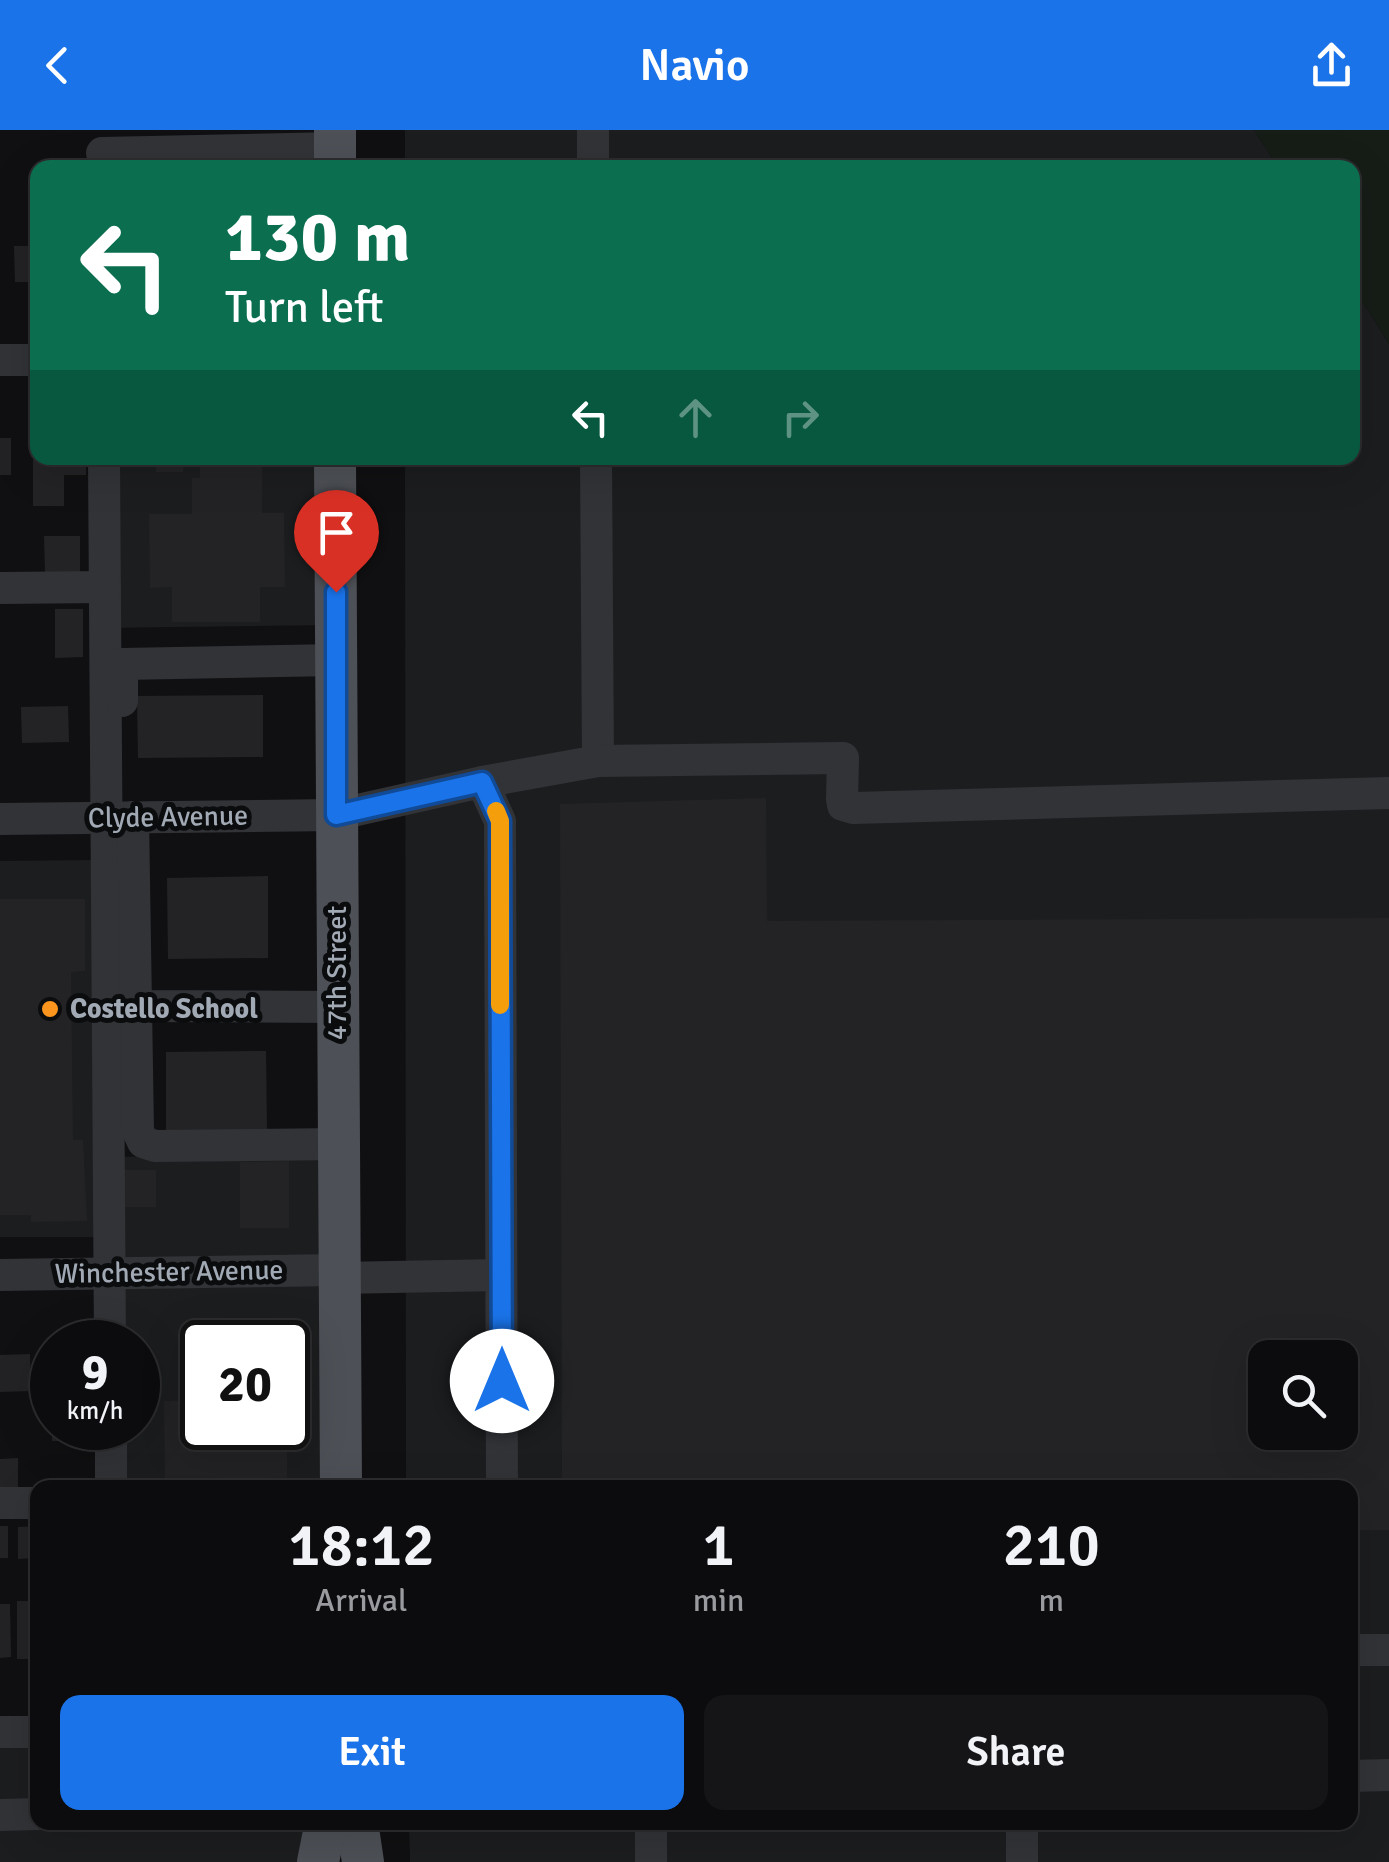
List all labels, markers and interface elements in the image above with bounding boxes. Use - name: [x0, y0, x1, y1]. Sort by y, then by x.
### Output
- icon: back: [30, 38, 85, 93]
- text: Navio: [640, 38, 749, 93]
- icon: share: [1304, 38, 1359, 93]
- text: 130 m: [225, 194, 410, 280]
- icon: left: [60, 200, 190, 330]
- text: Turn left: [225, 280, 384, 335]
- icon: left: [563, 390, 618, 445]
- icon: ahead: [668, 390, 723, 445]
- icon: right: [773, 390, 828, 445]
- pin: [294, 490, 379, 593]
- icon: arrive: [309, 505, 364, 560]
- street label: Clyde Avenue: [88, 799, 248, 835]
- street label: 47th Street: [320, 906, 354, 1040]
- place label: Costello School: [70, 992, 258, 1026]
- marker: Costello School: [39, 998, 61, 1020]
- street label: Winchester Avenue: [54, 1253, 284, 1291]
- speed limit sign: 20: [180, 1320, 310, 1450]
- position arrow: [450, 1329, 554, 1433]
- map controls: [1248, 1340, 1358, 1450]
- button: search: [1248, 1340, 1358, 1450]
- text: 9: [81, 1342, 109, 1404]
- text: km/h: [67, 1395, 123, 1426]
- text: 18:12: [288, 1509, 435, 1583]
- text: 1: [702, 1509, 735, 1583]
- text: 210: [1003, 1509, 1100, 1583]
- text: Arrival: [315, 1581, 408, 1620]
- text: min: [693, 1581, 744, 1620]
- text: m: [1038, 1581, 1064, 1620]
- button: Exit: [60, 1695, 684, 1810]
- button: Share: [704, 1695, 1328, 1810]

